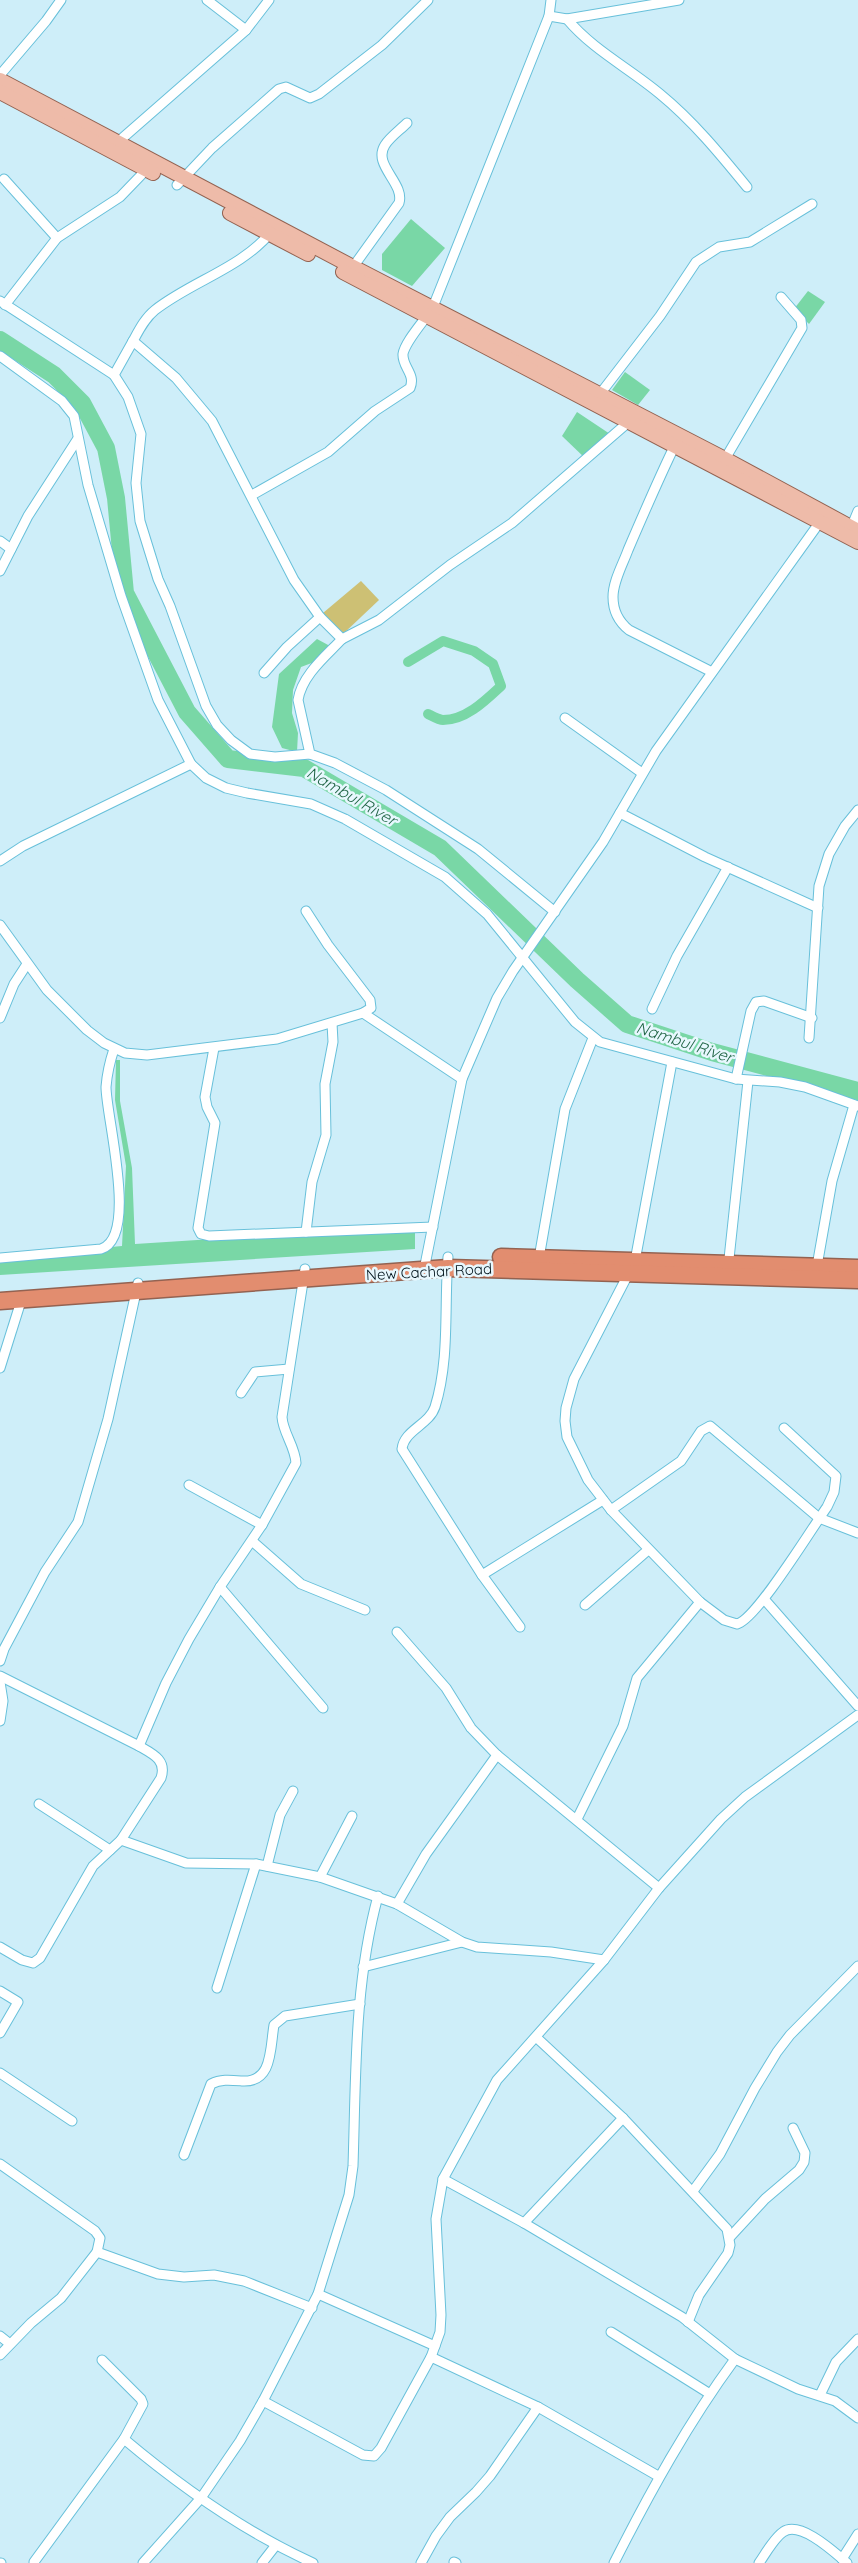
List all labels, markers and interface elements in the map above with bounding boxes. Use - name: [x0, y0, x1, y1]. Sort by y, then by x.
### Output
- water label: Nambul River: [303, 762, 402, 831]
- water label: Nambul River: [634, 1017, 738, 1068]
- street label: New Cachar Road: [366, 1259, 492, 1284]

